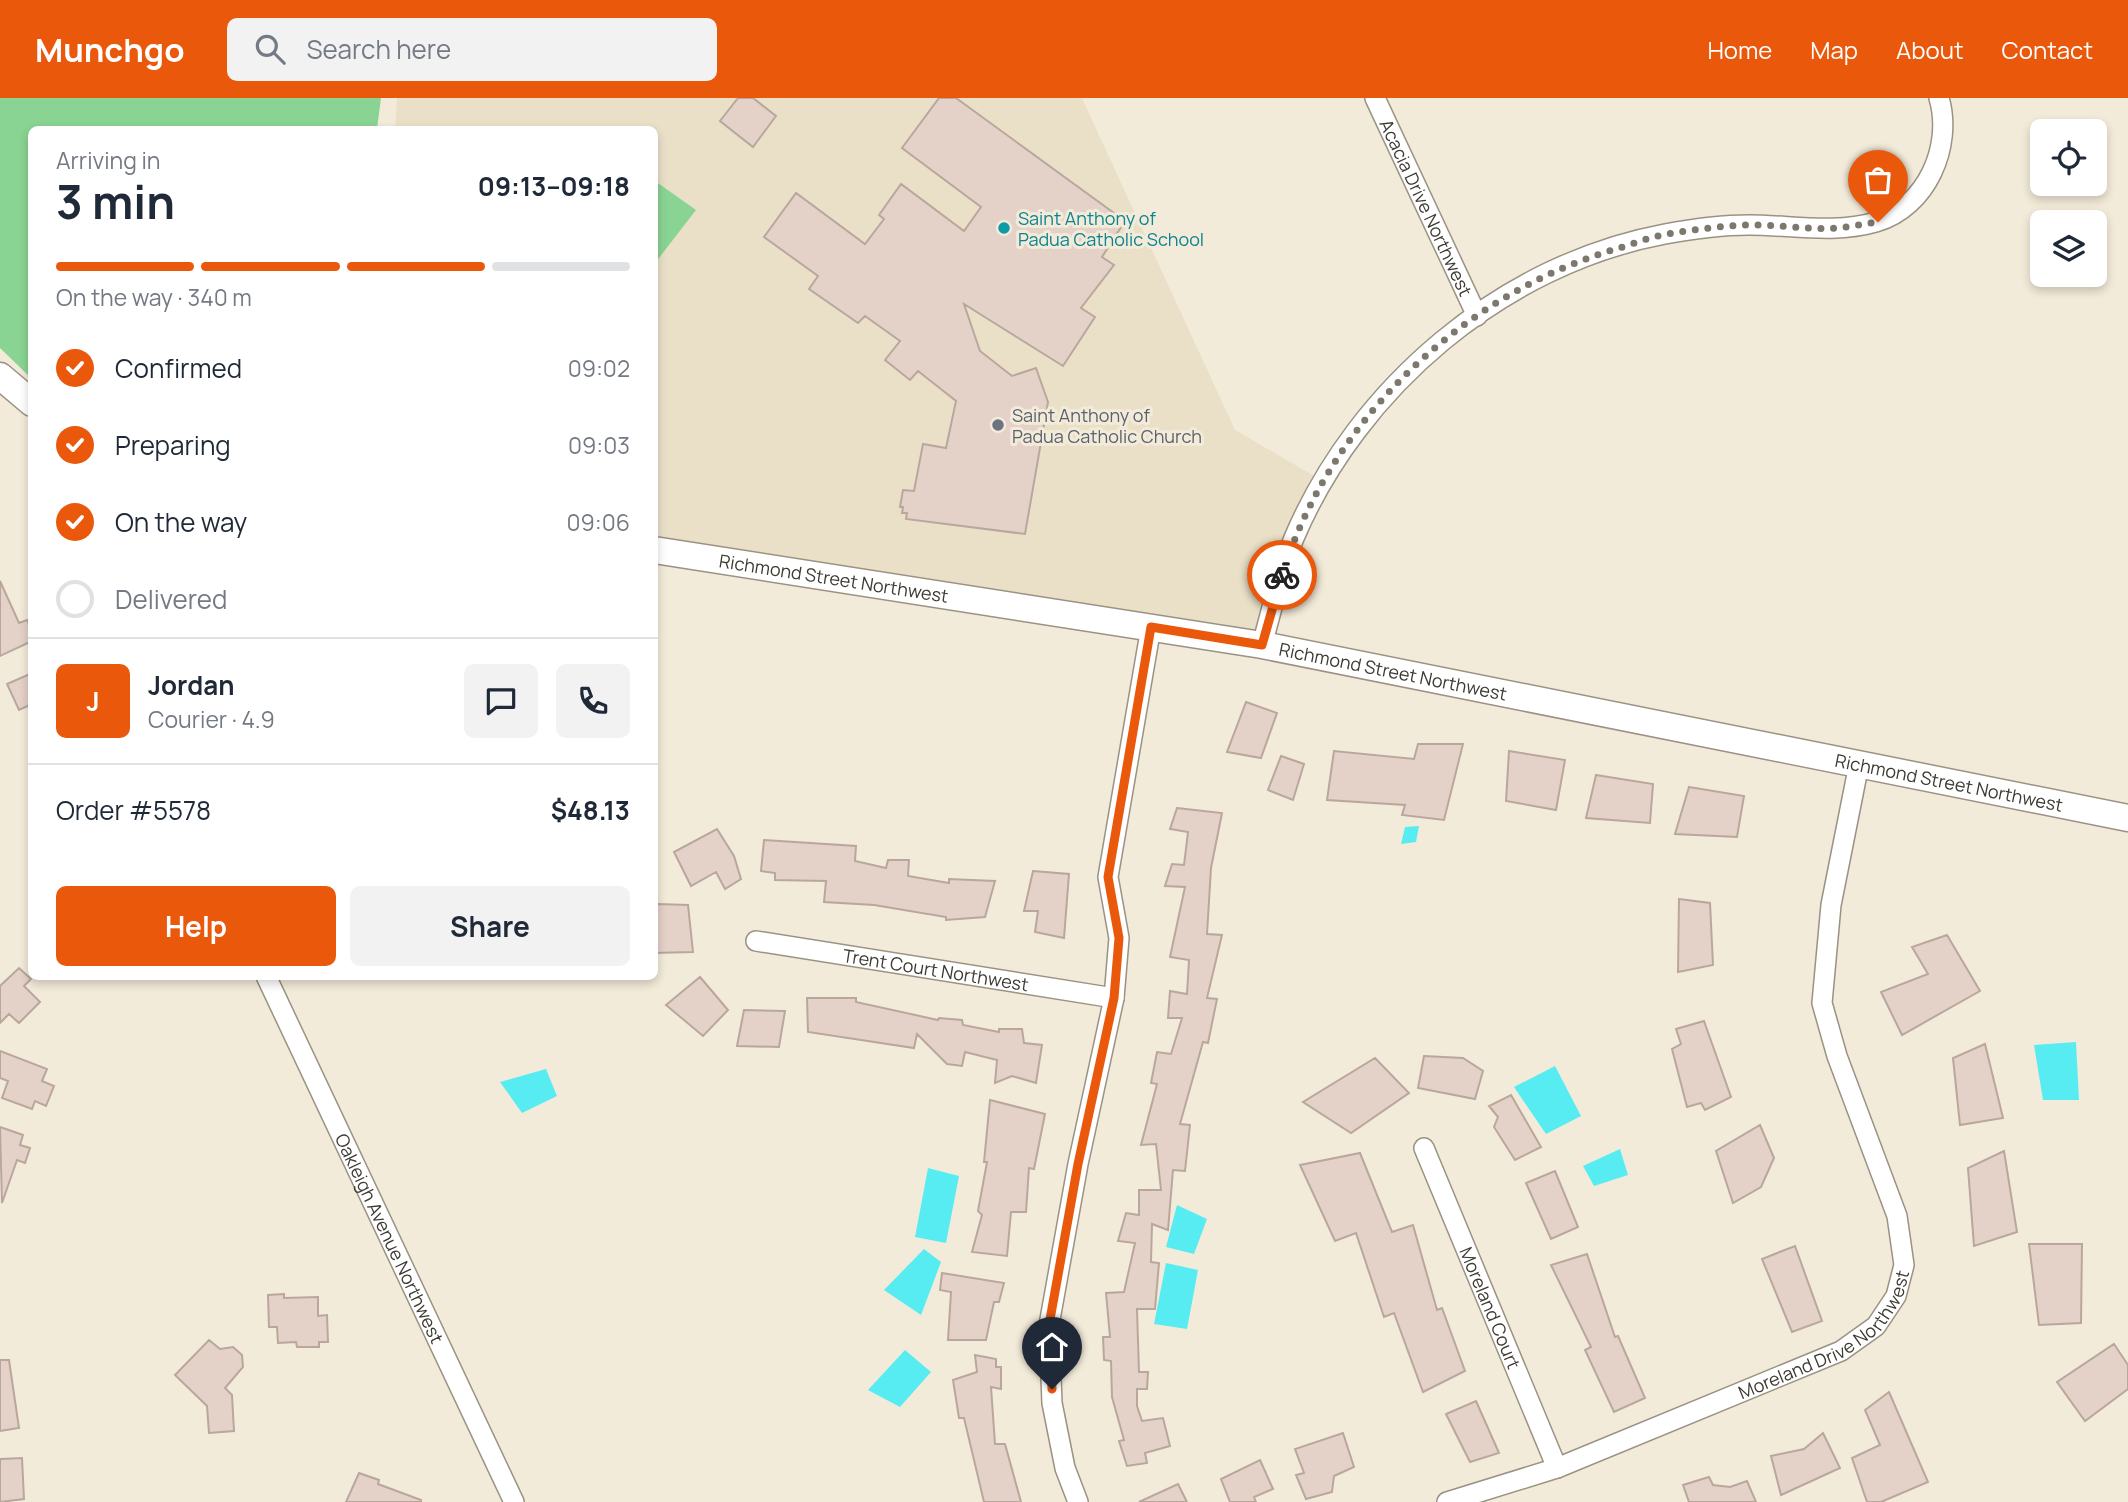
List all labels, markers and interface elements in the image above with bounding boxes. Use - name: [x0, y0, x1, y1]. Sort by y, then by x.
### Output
- search box: [227, 18, 717, 81]
- text: Munchgo: [35, 27, 185, 72]
- icon: search: [251, 30, 289, 68]
- text: Search here: [307, 31, 451, 67]
- text: Home: [1707, 33, 1772, 66]
- text: Map: [1810, 33, 1858, 66]
- text: About: [1896, 33, 1964, 66]
- text: Contact: [2002, 33, 2093, 66]
- street label: Acacia Drive Northwest: [1375, 115, 1478, 300]
- map controls: [2030, 119, 2107, 287]
- button: locate: [2030, 119, 2107, 196]
- text: Arriving in: [56, 144, 161, 176]
- pin: [1848, 150, 1908, 222]
- icon: bag: [1859, 161, 1897, 199]
- text: 09:13–09:18: [478, 168, 630, 204]
- text: 3 min: [56, 170, 175, 233]
- place label: Saint Anthony of Padua Catholic School: [1018, 206, 1204, 251]
- button: layers: [2030, 210, 2107, 287]
- marker: Saint Anthony of Padua Catholic School: [996, 220, 1012, 236]
- text: On the way · 340 m: [56, 281, 252, 313]
- icon: check: [56, 349, 94, 387]
- text: Confirmed: [115, 350, 242, 386]
- text: 09:02: [568, 352, 630, 384]
- place label: Saint Anthony of Padua Catholic Church: [1012, 403, 1202, 448]
- marker: Saint Anthony of Padua Catholic Church: [990, 417, 1006, 433]
- icon: check: [56, 426, 94, 464]
- text: Preparing: [115, 427, 231, 463]
- text: 09:03: [568, 429, 630, 461]
- icon: check: [56, 503, 94, 541]
- text: On the way: [115, 504, 247, 540]
- text: 09:06: [567, 506, 630, 538]
- courier: [1247, 540, 1317, 610]
- street label: Richmond Street Northwest: [718, 548, 950, 608]
- icon: bike: [1263, 556, 1301, 594]
- text: Delivered: [115, 581, 227, 617]
- street label: Richmond Street Northwest: [1277, 637, 1509, 706]
- button: chat: [464, 664, 538, 738]
- button: phone: [556, 664, 630, 738]
- text: Jordan: [148, 667, 234, 703]
- text: J: [86, 683, 100, 719]
- text: Courier · 4.9: [148, 703, 275, 735]
- street label: Richmond Street Northwest: [1833, 748, 2065, 817]
- text: Order #5578: [56, 792, 211, 828]
- text: $48.13: [551, 792, 630, 828]
- button: Help: [56, 886, 336, 966]
- button: Share: [350, 886, 630, 966]
- street label: Trent Court Northwest: [841, 943, 1030, 996]
- street label: Oakleigh Avenue Northwest: [330, 1130, 449, 1347]
- street label: Moreland Court: [1454, 1243, 1526, 1372]
- street label: Moreland Drive Northwest: [1735, 1267, 1914, 1404]
- pin: [1022, 1317, 1082, 1389]
- icon: home: [1033, 1328, 1071, 1366]

